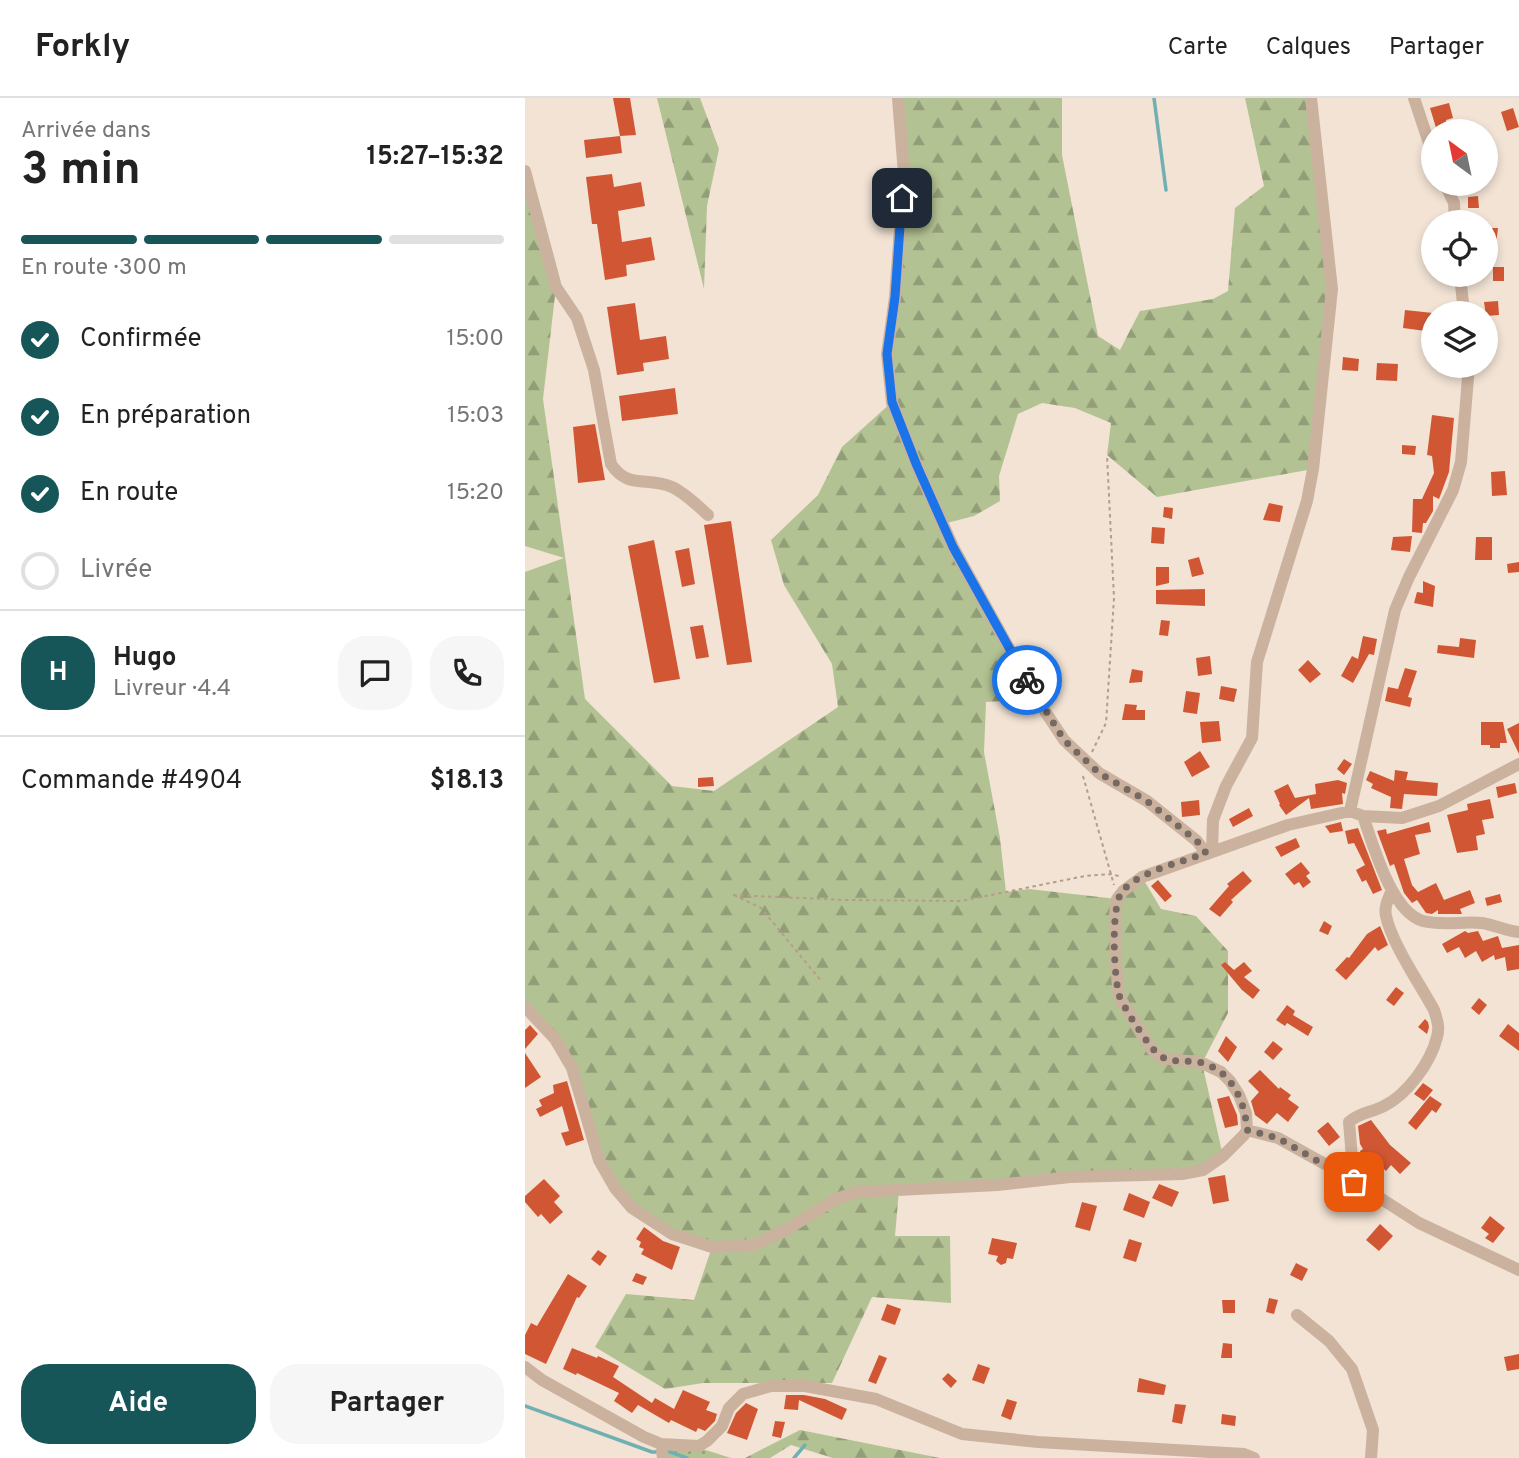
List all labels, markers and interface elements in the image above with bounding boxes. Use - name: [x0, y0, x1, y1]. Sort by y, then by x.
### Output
- text: Forkly: [35, 27, 130, 69]
- text: Carte: [1168, 33, 1228, 63]
- text: Calques: [1266, 33, 1351, 63]
- text: Partager: [1389, 33, 1484, 63]
- text: Arrivée dans: [21, 117, 151, 146]
- north arrow: [1421, 119, 1498, 196]
- map controls: [1421, 119, 1498, 378]
- text: 15:27–15:32: [367, 141, 504, 174]
- text: 3 min: [21, 142, 141, 201]
- pin: [872, 168, 932, 228]
- icon: home: [883, 179, 921, 217]
- button: locate: [1421, 210, 1498, 287]
- text: En route · 300 m: [21, 254, 187, 283]
- button: layers: [1421, 301, 1498, 378]
- icon: check: [21, 321, 59, 359]
- text: Confirmée: [80, 323, 202, 356]
- text: 15:00: [447, 325, 504, 354]
- icon: check: [21, 398, 59, 436]
- text: En préparation: [80, 400, 251, 433]
- text: 15:03: [447, 402, 504, 431]
- icon: check: [21, 475, 59, 513]
- text: En route: [80, 477, 178, 510]
- text: 15:20: [447, 479, 504, 508]
- text: Livrée: [80, 554, 152, 587]
- button: chat: [338, 636, 412, 710]
- button: phone: [430, 636, 504, 710]
- text: Hugo: [113, 642, 176, 675]
- courier: [992, 645, 1062, 715]
- text: H: [49, 657, 67, 690]
- icon: bike: [1008, 661, 1046, 699]
- text: Livreur · 4.4: [113, 675, 231, 704]
- text: Commande #4904: [21, 765, 242, 798]
- text: $18.13: [430, 765, 504, 798]
- pin: [1324, 1152, 1384, 1212]
- icon: bag: [1335, 1163, 1373, 1201]
- button: Aide: [21, 1364, 256, 1444]
- button: Partager: [270, 1364, 504, 1444]

